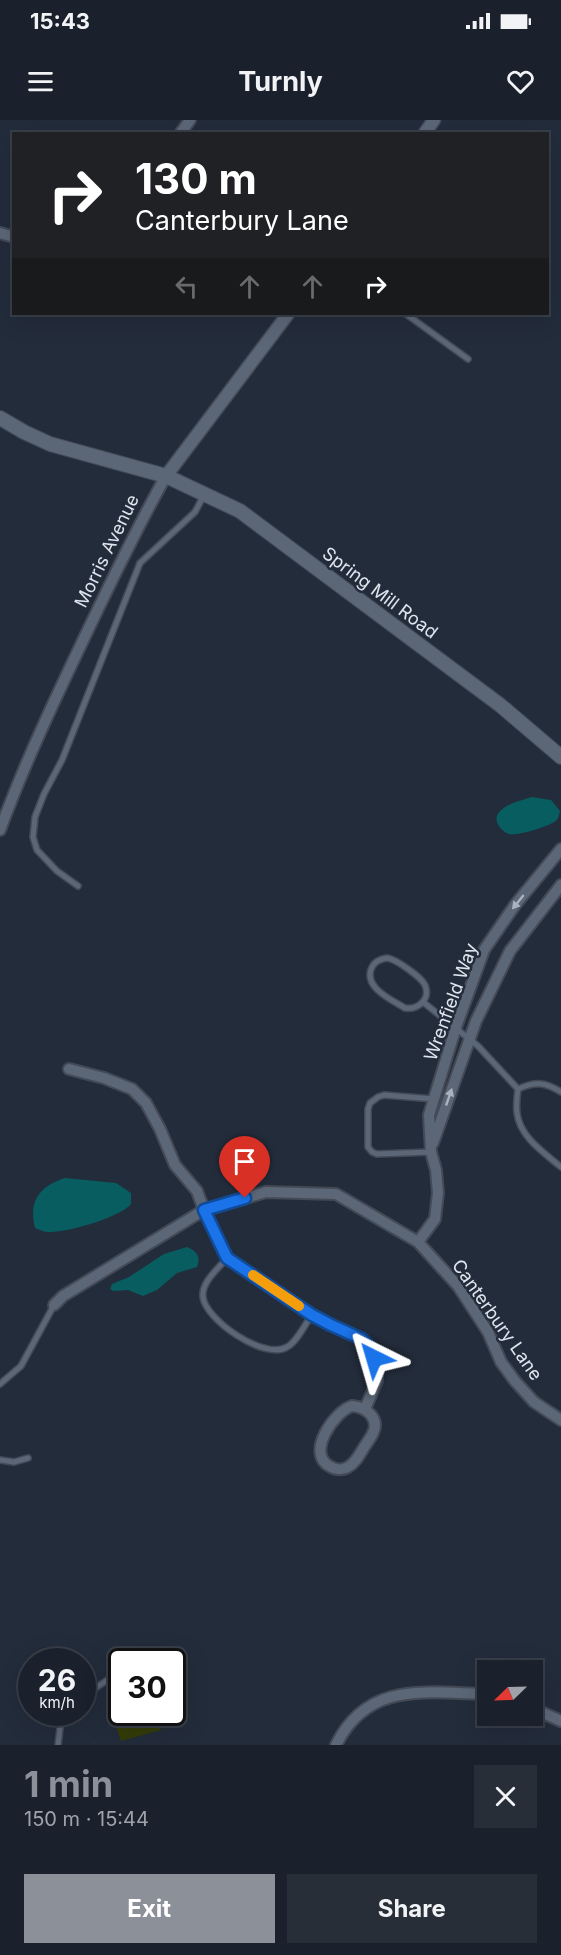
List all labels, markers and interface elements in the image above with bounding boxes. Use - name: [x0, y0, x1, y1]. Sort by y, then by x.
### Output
- text: 15:43: [30, 8, 90, 34]
- icon: menu: [24, 65, 57, 98]
- text: Turnly: [238, 65, 323, 98]
- icon: heart: [504, 65, 537, 98]
- text: 130 m: [135, 153, 257, 204]
- icon: right: [36, 156, 114, 234]
- text: Canterbury Lane: [135, 204, 349, 237]
- icon: left: [170, 270, 203, 303]
- icon: ahead: [233, 270, 266, 303]
- icon: ahead: [296, 270, 329, 303]
- icon: right: [359, 270, 392, 303]
- street label: Morris Avenue: [70, 491, 143, 611]
- street label: Spring Mill Road: [319, 543, 442, 643]
- one-way arrow: [512, 894, 525, 910]
- street label: Wrenfield Way: [420, 940, 482, 1063]
- one-way arrow: [445, 1088, 455, 1106]
- pin: [219, 1136, 270, 1198]
- icon: arrive: [228, 1145, 261, 1178]
- street label: Canterbury Lane: [448, 1255, 547, 1384]
- position arrow: [342, 1326, 406, 1390]
- speed limit sign: 30: [108, 1648, 186, 1726]
- north arrow: [477, 1660, 543, 1726]
- map controls: [477, 1660, 543, 1726]
- text: 26: [38, 1662, 76, 1698]
- text: km/h: [39, 1693, 75, 1712]
- text: 1 min: [24, 1762, 113, 1806]
- button: close: [474, 1765, 537, 1828]
- text: 150 m · 15:44: [24, 1807, 149, 1831]
- button: Exit: [24, 1874, 275, 1943]
- button: Share: [287, 1874, 537, 1943]

